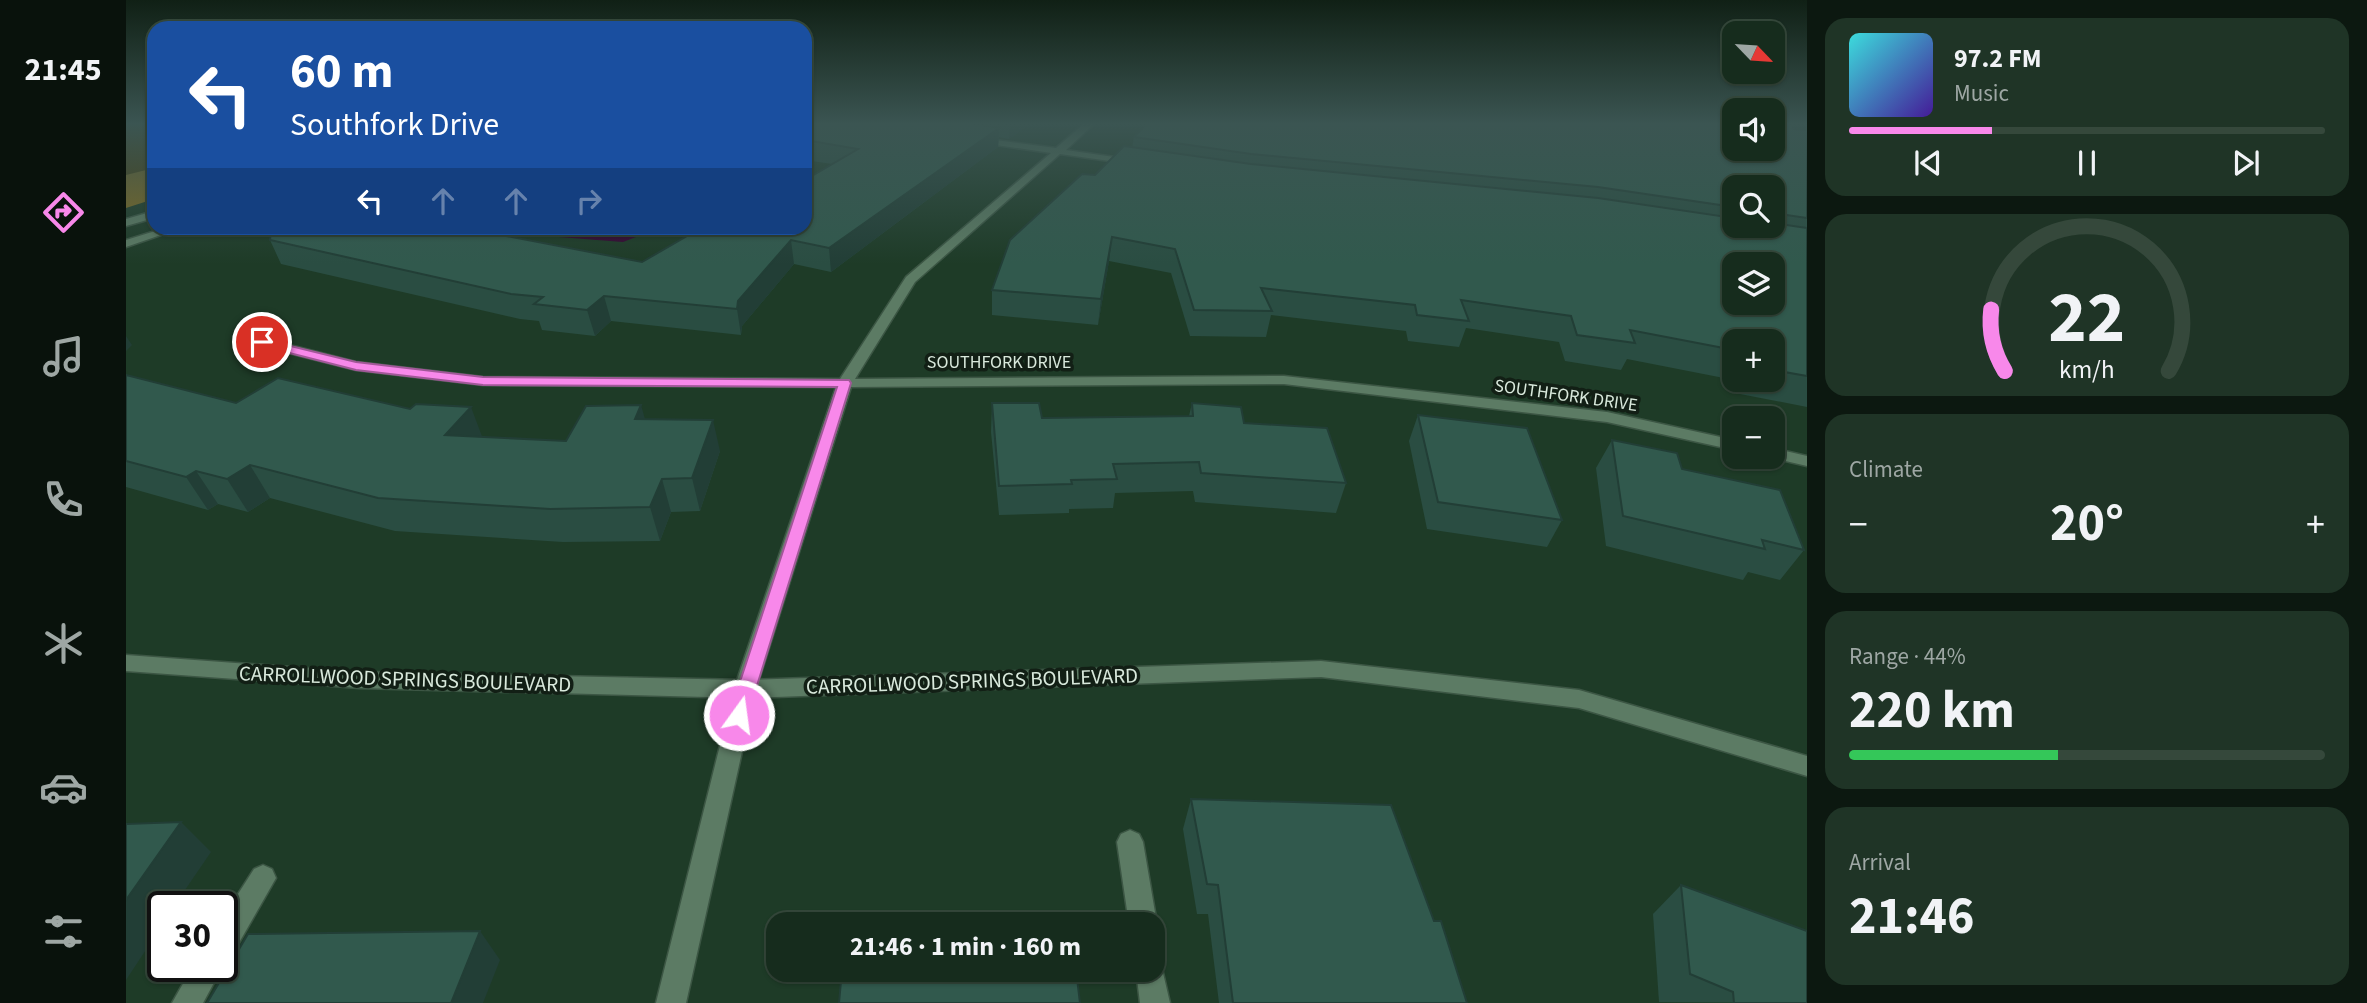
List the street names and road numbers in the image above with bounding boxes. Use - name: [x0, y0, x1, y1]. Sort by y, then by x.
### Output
- street label: SOUTHFORK DRIVE: [927, 350, 1071, 375]
- street label: SOUTHFORK DRIVE: [1493, 373, 1639, 418]
- street label: CARROLLWOOD SPRINGS BOULEVARD: [238, 658, 572, 700]
- street label: CARROLLWOOD SPRINGS BOULEVARD: [805, 660, 1139, 702]

